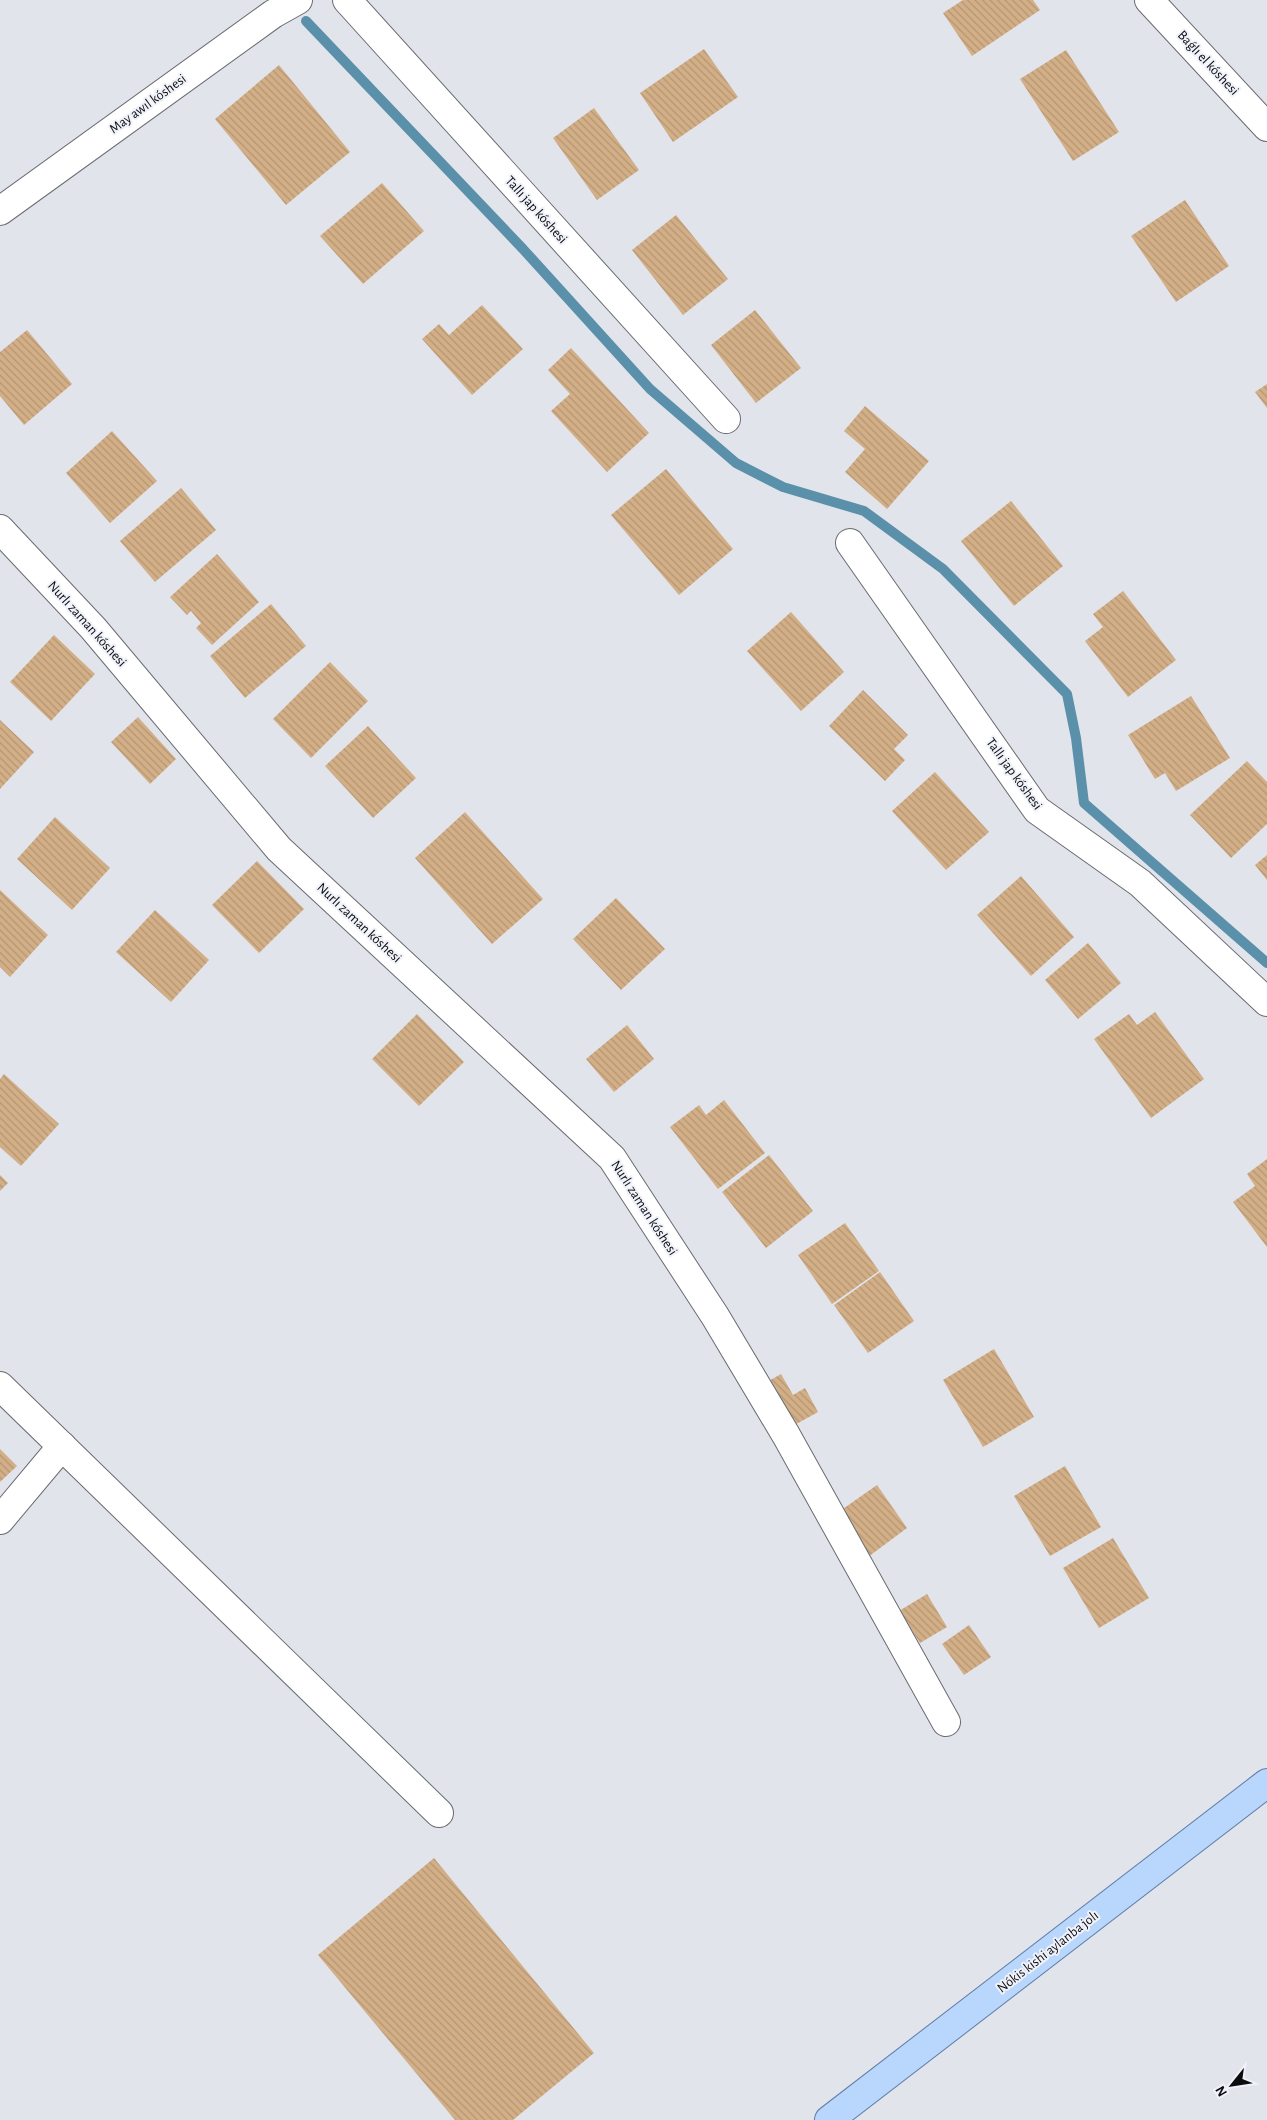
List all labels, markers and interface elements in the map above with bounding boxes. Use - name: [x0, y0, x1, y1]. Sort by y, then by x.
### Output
- street label: Baǵlı el kóshesi: [1175, 28, 1241, 98]
- street label: May awıl kóshesi: [107, 72, 189, 136]
- street label: Tallı jap kóshesi: [502, 174, 570, 246]
- street label: Nurlı zaman kóshesi: [45, 579, 129, 669]
- street label: Tallı jap kóshesi: [983, 735, 1045, 813]
- street label: Nurlı zaman kóshesi: [314, 880, 404, 966]
- street label: Nurlı zaman kóshesi: [608, 1158, 680, 1258]
- street label: Nókis kishi aylanba jolı: [995, 1908, 1101, 1996]
- north arrow: [1207, 2060, 1257, 2110]
- text: N: [1213, 2083, 1230, 2099]

